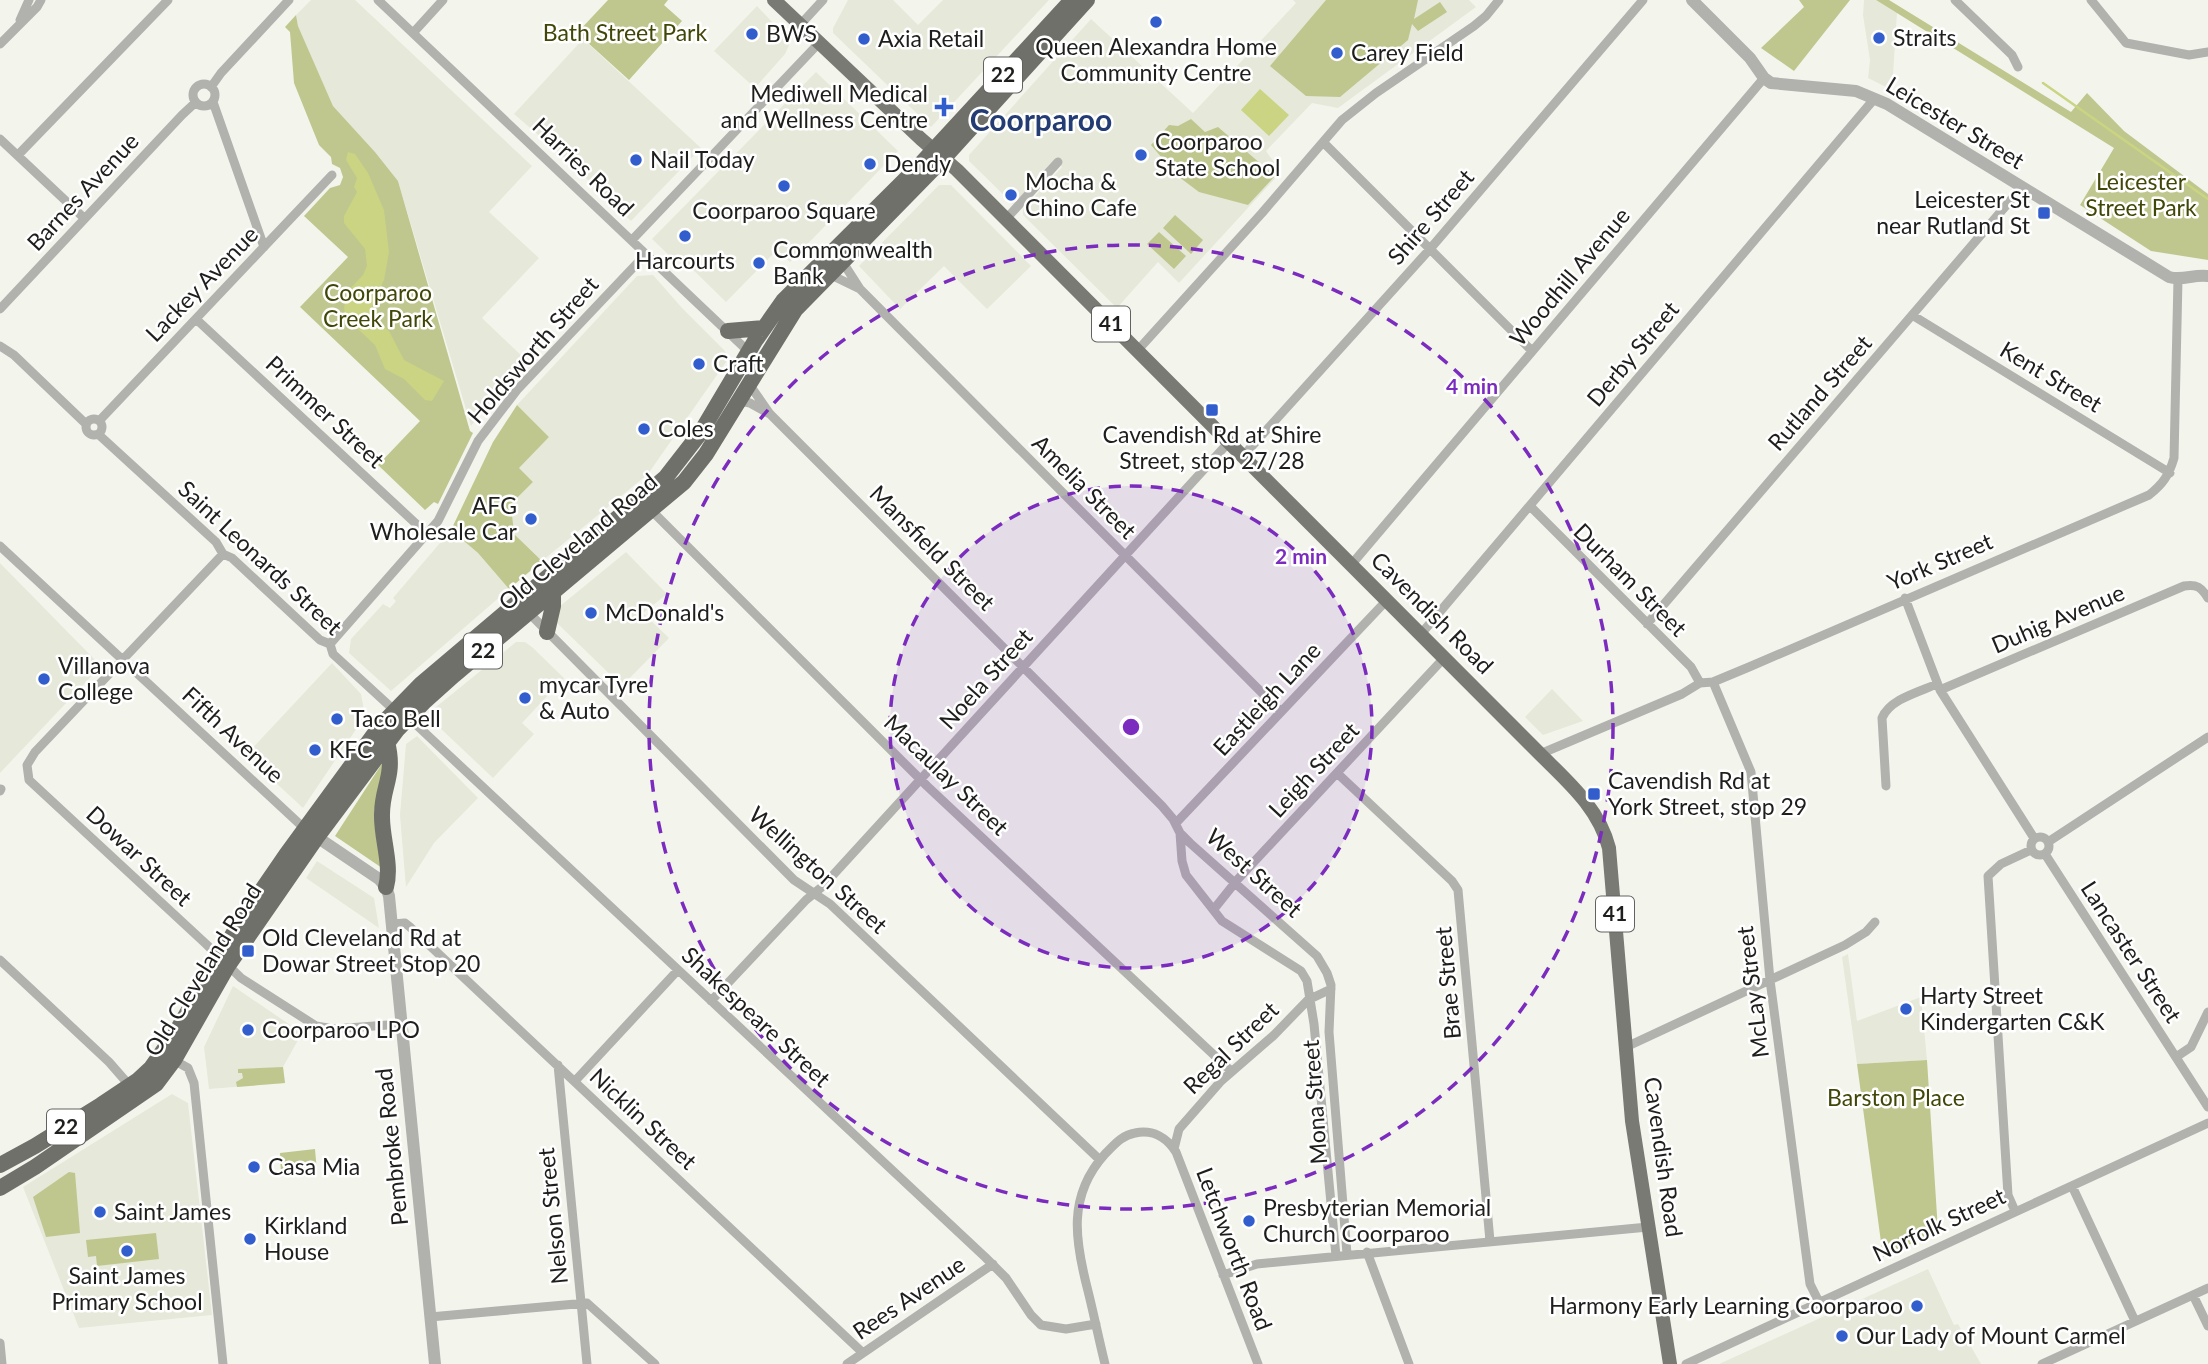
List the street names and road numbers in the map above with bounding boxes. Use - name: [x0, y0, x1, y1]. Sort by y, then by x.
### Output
- road number: 22: [984, 57, 1022, 92]
- street label: Leicester Street: [1881, 70, 2030, 175]
- street label: Harries Road: [527, 111, 640, 221]
- street label: Barnes Avenue: [21, 127, 144, 256]
- street label: Shire Street: [1381, 162, 1480, 270]
- street label: Woodhill Avenue: [1503, 201, 1635, 351]
- street label: Lackey Avenue: [139, 220, 263, 347]
- street label: Holdsworth Street: [461, 270, 604, 428]
- street label: Derby Street: [1580, 295, 1685, 411]
- road number: 41: [1092, 306, 1130, 342]
- street label: Rutland Street: [1761, 328, 1878, 456]
- street label: Kent Street: [1995, 335, 2108, 418]
- street label: Primmer Street: [261, 349, 391, 474]
- street label: Amelia Street: [1027, 429, 1143, 545]
- street label: Old Cleveland Road: [492, 467, 662, 616]
- street label: Saint Leonards Street: [173, 474, 349, 641]
- street label: Mansfield Street: [864, 479, 1002, 616]
- street label: Durham Street: [1568, 517, 1694, 642]
- street label: York Street: [1883, 526, 1997, 596]
- street label: Cavendish Road: [1366, 545, 1500, 679]
- street label: Duhig Avenue: [1987, 578, 2128, 659]
- street label: Noela Street: [933, 622, 1038, 734]
- road number: 22: [464, 634, 502, 668]
- street label: Eastleigh Lane: [1207, 636, 1326, 761]
- street label: Fifth Avenue: [177, 680, 290, 788]
- street label: Macaulay Street: [879, 708, 1015, 841]
- street label: Leigh Street: [1262, 715, 1365, 823]
- street label: Dowar Street: [81, 799, 199, 912]
- street label: Wellington Street: [744, 800, 894, 939]
- street label: West Street: [1201, 822, 1309, 923]
- street label: Lancaster Street: [2076, 875, 2188, 1028]
- street label: Old Cleveland Road: [138, 878, 267, 1061]
- road number: 41: [1596, 897, 1634, 932]
- street label: McLay Street: [1730, 924, 1774, 1060]
- street label: Brae Street: [1428, 925, 1466, 1041]
- street label: Shakespeare Street: [677, 940, 837, 1093]
- street label: Regal Street: [1177, 995, 1284, 1099]
- street label: Mona Street: [1296, 1038, 1332, 1165]
- street label: Nicklin Street: [584, 1062, 703, 1175]
- street label: Pembroke Road: [369, 1067, 413, 1227]
- street label: Cavendish Road: [1639, 1075, 1689, 1239]
- road number: 22: [47, 1110, 85, 1144]
- street label: Nelson Street: [531, 1146, 573, 1286]
- street label: Letchworth Road: [1191, 1163, 1279, 1334]
- street label: Norfolk Street: [1868, 1181, 2010, 1267]
- street label: Rees Avenue: [847, 1249, 970, 1345]

